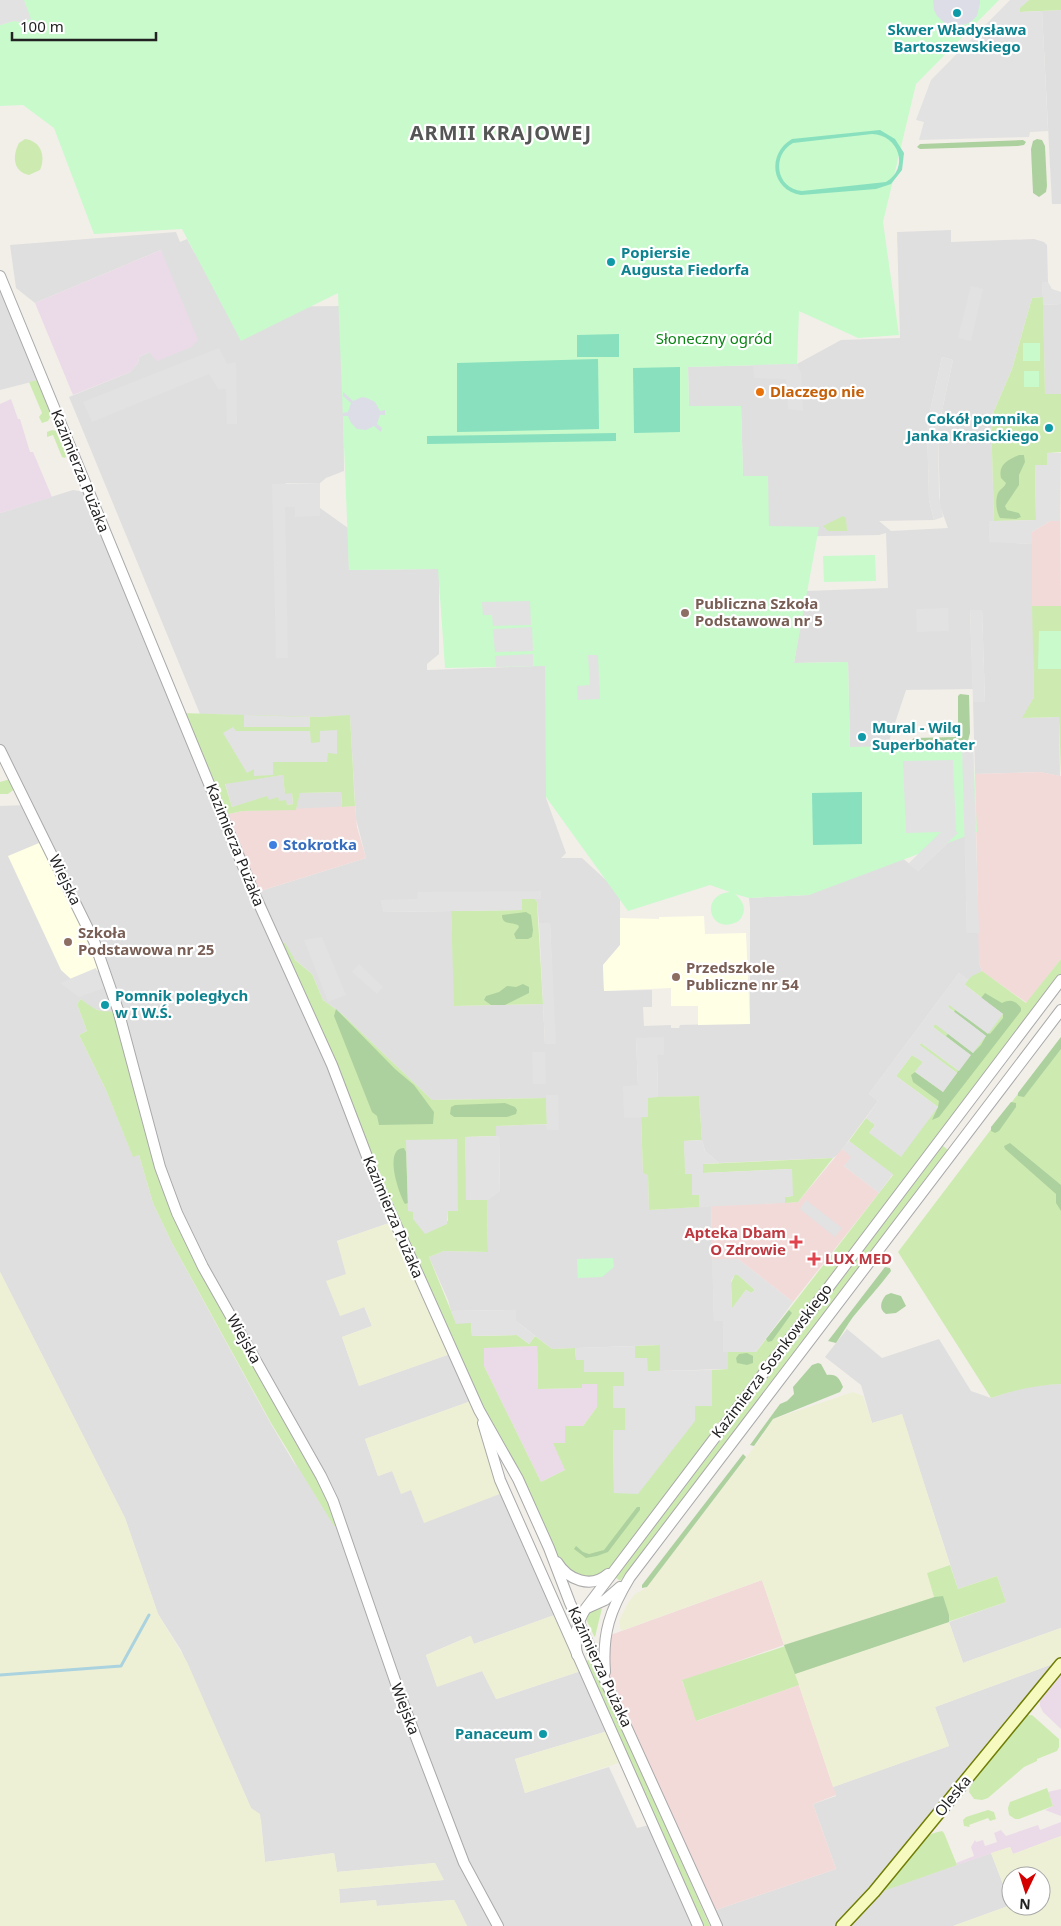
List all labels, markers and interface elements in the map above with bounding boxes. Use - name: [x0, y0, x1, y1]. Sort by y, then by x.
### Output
- marker: Skwer Władysława Bartoszewskiego: [951, 7, 963, 19]
- scale bar: [12, 10, 156, 42]
- text: 100 m: [20, 16, 64, 36]
- place label: Skwer Władysława Bartoszewskiego: [888, 19, 1027, 56]
- district label: ARMII KRAJOWEJ: [410, 119, 592, 146]
- place label: Popiersie Augusta Fiedorfa: [621, 242, 749, 279]
- marker: Popiersie Augusta Fiedorfa: [605, 256, 617, 268]
- park label: Słoneczny ogród: [656, 328, 772, 348]
- place label: Dlaczego nie: [770, 381, 865, 401]
- marker: Dlaczego nie: [754, 386, 766, 398]
- street label: Kazimierza Pużaka: [47, 406, 115, 535]
- place label: Cokół pomnika Janka Krasickiego: [904, 408, 1039, 445]
- marker: Cokół pomnika Janka Krasickiego: [1043, 422, 1055, 434]
- place label: Publiczna Szkoła Podstawowa nr 5: [695, 593, 823, 630]
- marker: Publiczna Szkoła Podstawowa nr 5: [679, 607, 691, 619]
- place label: Mural - Wilq Superbohater: [872, 717, 975, 754]
- marker: Mural - Wilq Superbohater: [856, 731, 868, 743]
- street label: Kazimierza Pużaka: [202, 780, 270, 909]
- place label: Stokrotka: [283, 834, 357, 854]
- marker: Stokrotka: [267, 839, 279, 851]
- street label: Wiejska: [45, 851, 87, 908]
- place label: Szkoła Podstawowa nr 25: [78, 922, 214, 959]
- marker: Szkoła Podstawowa nr 25: [62, 936, 74, 948]
- place label: Przedszkole Publiczne nr 54: [686, 957, 799, 994]
- marker: Przedszkole Publiczne nr 54: [670, 971, 682, 983]
- place label: Pomnik poległych w I W.Ś.: [115, 985, 248, 1022]
- marker: Pomnik poległych w I W.Ś.: [99, 999, 111, 1011]
- street label: Kazimierza Pużaka: [359, 1153, 429, 1281]
- place label: Apteka Dbam O Zdrowie: [684, 1222, 786, 1259]
- marker: Apteka Dbam O Zdrowie: [790, 1236, 802, 1248]
- place label: LUX MED: [825, 1248, 892, 1268]
- marker: LUX MED: [807, 1252, 821, 1266]
- street label: Kazimierza Sosnkowskiego: [706, 1279, 836, 1442]
- street label: Wiejska: [223, 1310, 267, 1367]
- street label: Kazimierza Pużaka: [564, 1603, 638, 1730]
- street label: Wiejska: [387, 1680, 425, 1737]
- place label: Panaceum: [455, 1723, 533, 1743]
- marker: Panaceum: [537, 1728, 549, 1740]
- street label: Oleska: [929, 1771, 975, 1820]
- north arrow: [1001, 1866, 1051, 1916]
- text: N: [1019, 1895, 1031, 1914]

